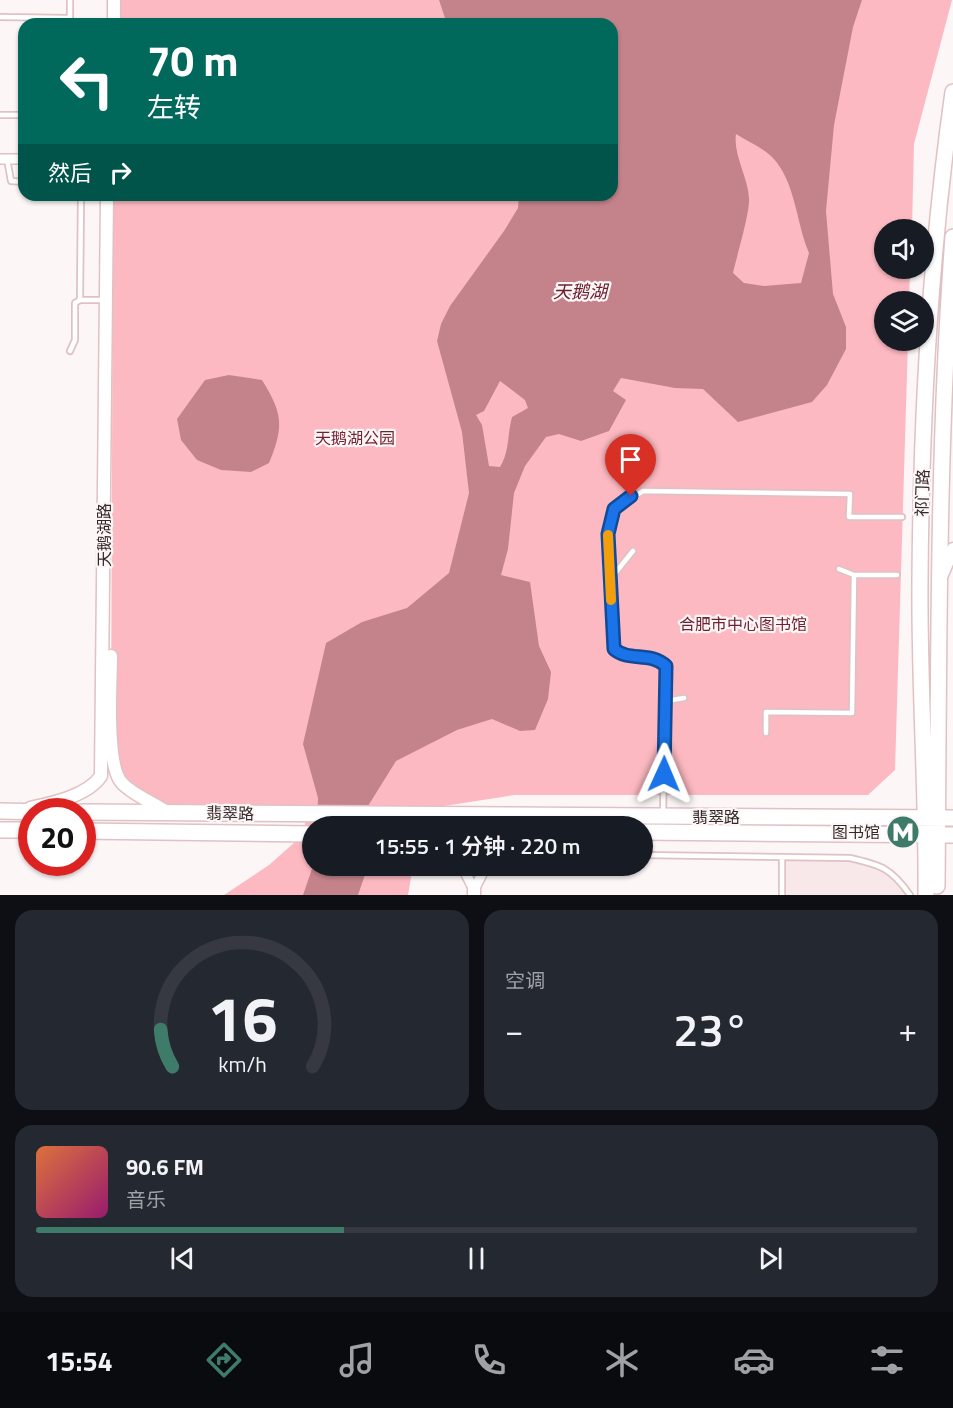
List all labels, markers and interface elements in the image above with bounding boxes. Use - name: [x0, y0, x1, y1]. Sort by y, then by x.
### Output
- text: 70 m: [147, 28, 239, 92]
- icon: left: [48, 42, 126, 120]
- text: 左转: [147, 86, 201, 127]
- text: 然后: [48, 156, 92, 190]
- icon: right: [104, 156, 137, 189]
- map controls: [874, 219, 934, 351]
- button: sound: [874, 219, 934, 279]
- water label: 天鹅湖: [553, 278, 610, 305]
- button: layers: [874, 291, 934, 351]
- park label: 天鹅湖公园: [315, 426, 395, 450]
- pin: [605, 434, 656, 496]
- icon: arrive: [614, 443, 647, 476]
- street label: 祁门路: [909, 469, 935, 517]
- street label: 天鹅湖路: [92, 503, 116, 567]
- park label: 合肥市中心图书馆: [679, 612, 807, 636]
- position arrow: [632, 742, 696, 806]
- speed limit sign: 20: [18, 798, 96, 876]
- street label: 翡翠路: [206, 801, 254, 825]
- street label: 翡翠路: [692, 805, 740, 829]
- metro station icon: 图书馆: [885, 814, 921, 850]
- place label: 图书馆: [832, 820, 880, 844]
- text: 15:55 · 1 分钟 · 220 m: [375, 829, 580, 863]
- text: 空调: [505, 965, 545, 996]
- text: 16: [207, 970, 277, 1065]
- text: 23°: [673, 995, 749, 1063]
- text: −: [505, 1005, 523, 1055]
- text: +: [899, 1005, 917, 1055]
- text: km/h: [218, 1048, 266, 1080]
- text: 90.6 FM: [126, 1150, 204, 1184]
- text: 音乐: [126, 1184, 166, 1215]
- icon: previous: [166, 1242, 199, 1275]
- icon: pause: [460, 1242, 493, 1275]
- icon: next: [754, 1242, 787, 1275]
- icon: directions: [203, 1339, 245, 1381]
- icon: music: [336, 1339, 378, 1381]
- icon: phone: [468, 1339, 510, 1381]
- icon: climate: [601, 1339, 643, 1381]
- icon: car: [733, 1339, 775, 1381]
- icon: filters: [866, 1339, 908, 1381]
- text: 15:54: [45, 1340, 113, 1381]

